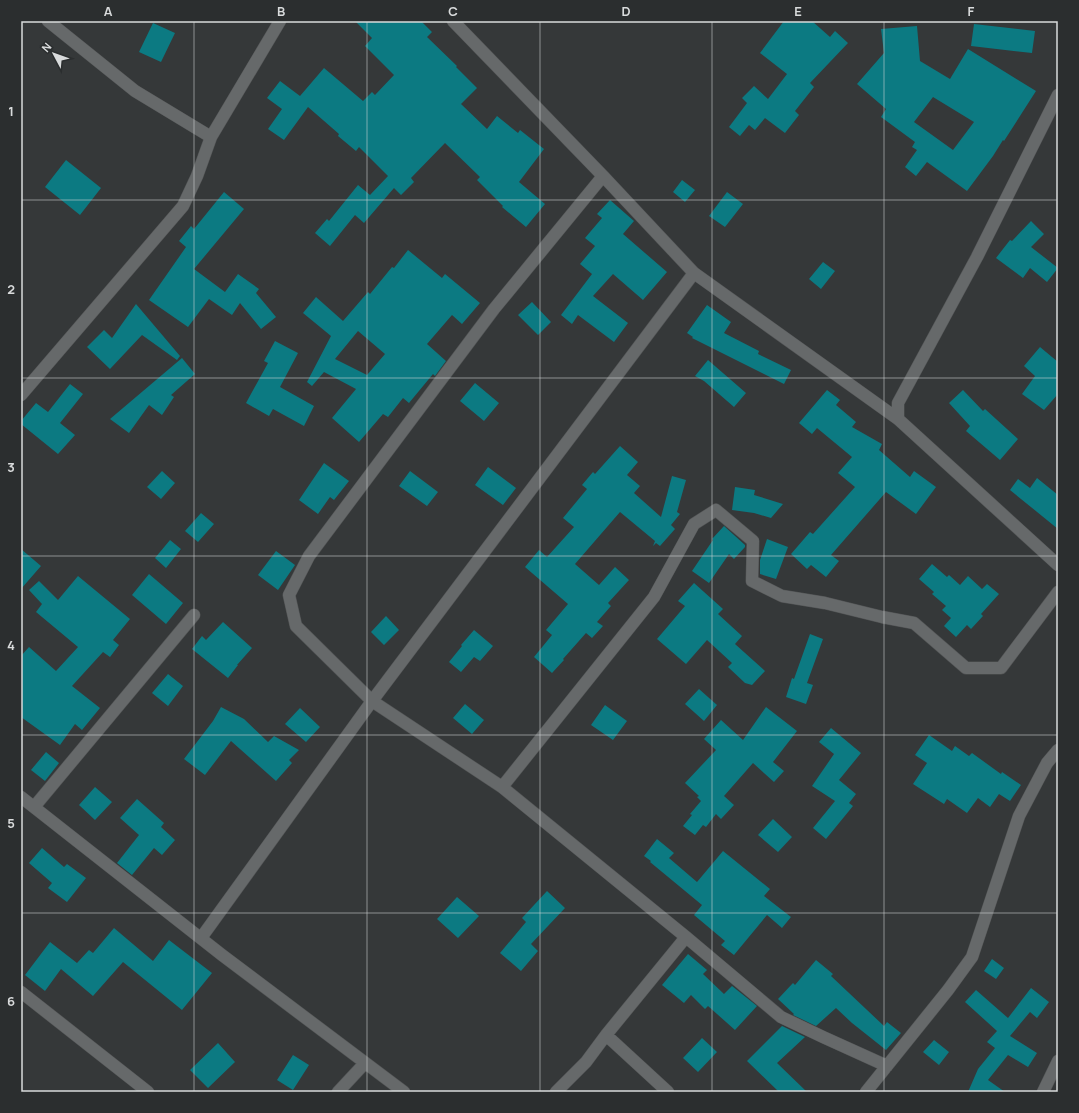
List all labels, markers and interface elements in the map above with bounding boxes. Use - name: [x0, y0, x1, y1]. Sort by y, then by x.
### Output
- text: A: [104, 2, 113, 20]
- text: B: [277, 2, 285, 20]
- text: C: [448, 2, 458, 20]
- text: D: [621, 2, 631, 20]
- text: E: [794, 2, 802, 20]
- text: F: [968, 2, 975, 20]
- north arrow: [34, 34, 74, 74]
- text: N: [38, 39, 54, 55]
- text: 1: [8, 102, 14, 120]
- text: 2: [7, 280, 15, 298]
- text: 3: [7, 458, 15, 476]
- text: 4: [7, 636, 15, 654]
- text: 5: [7, 814, 15, 832]
- text: 6: [7, 992, 15, 1010]

